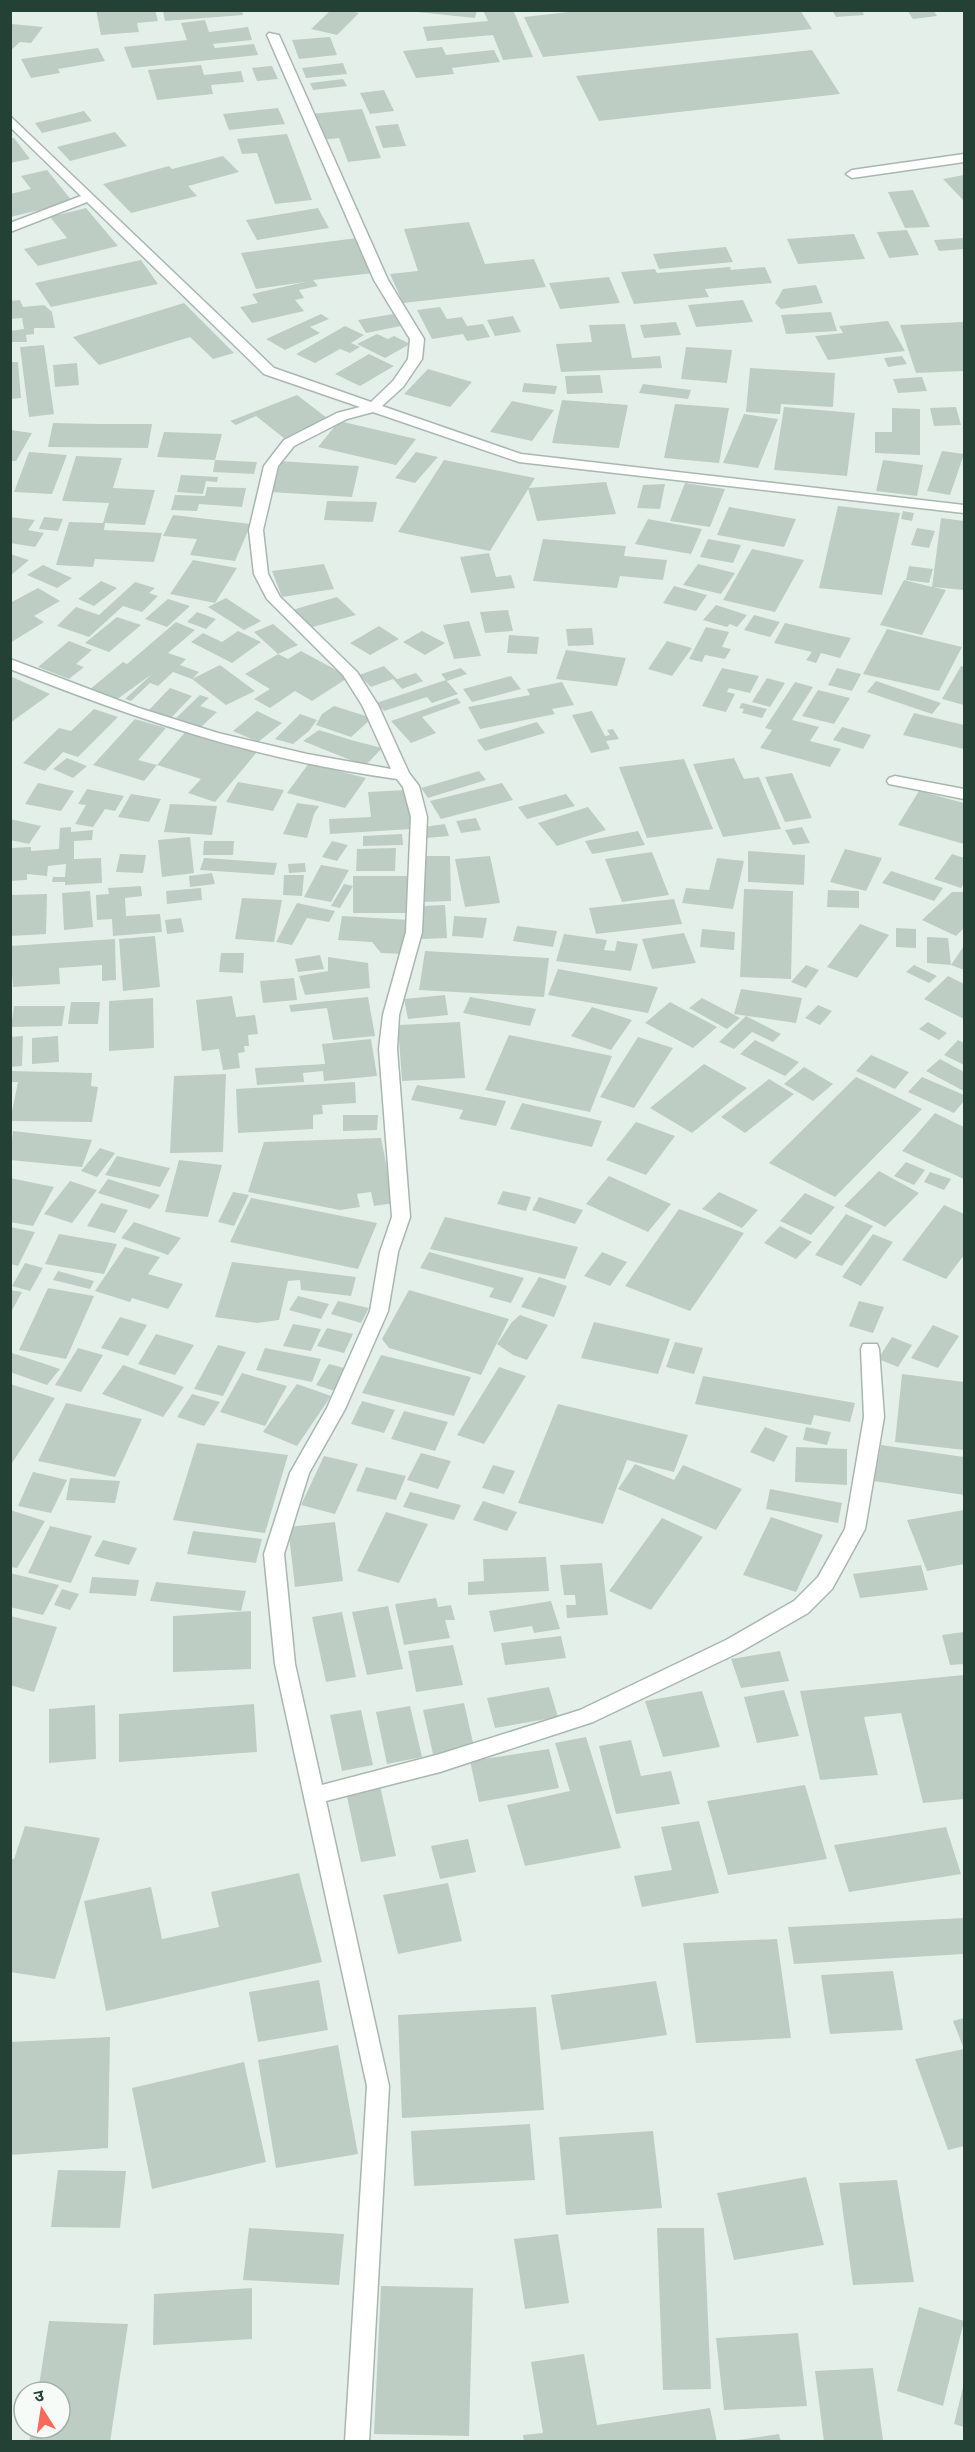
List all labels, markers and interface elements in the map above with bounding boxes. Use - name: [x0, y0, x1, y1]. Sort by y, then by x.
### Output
- north arrow: [12, 2380, 72, 2440]
- text: उ: [32, 2384, 47, 2408]

